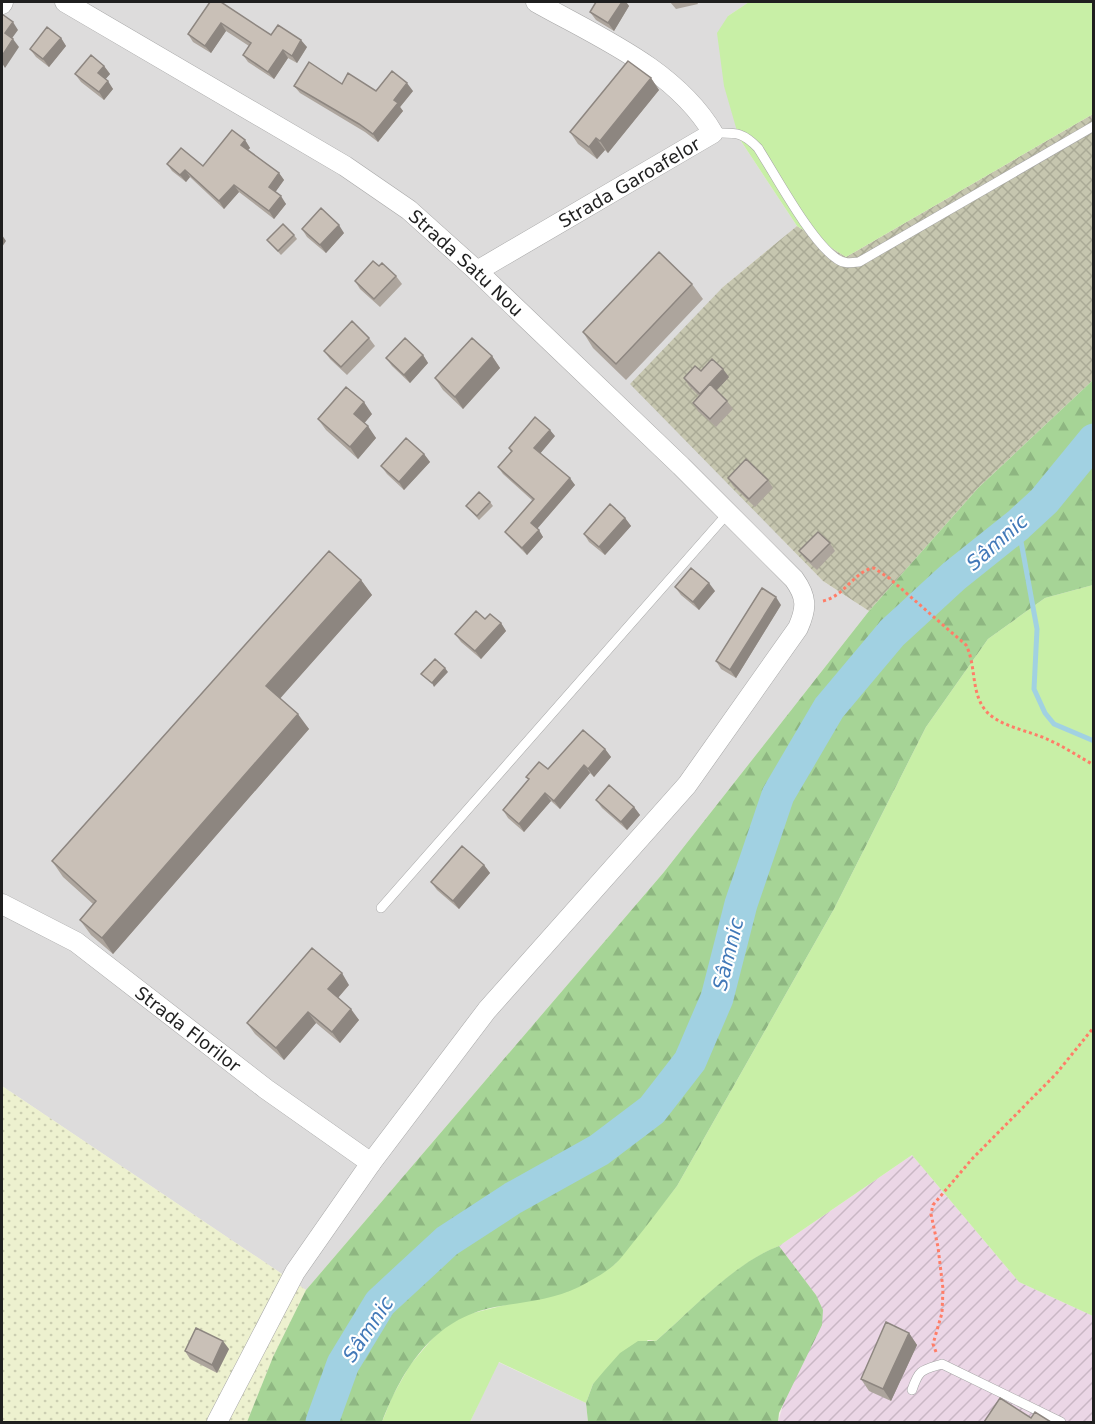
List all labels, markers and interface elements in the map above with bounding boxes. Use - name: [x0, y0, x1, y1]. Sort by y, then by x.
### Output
- street label: Strada Garoafelor: [555, 132, 704, 232]
- street label: Strada Satu Nou: [405, 205, 528, 320]
- water label: Sâmnic: [961, 509, 1033, 575]
- water label: Sâmnic: [707, 915, 749, 993]
- street label: Strada Florilor: [131, 981, 245, 1076]
- water label: Sâmnic: [337, 1292, 399, 1366]

